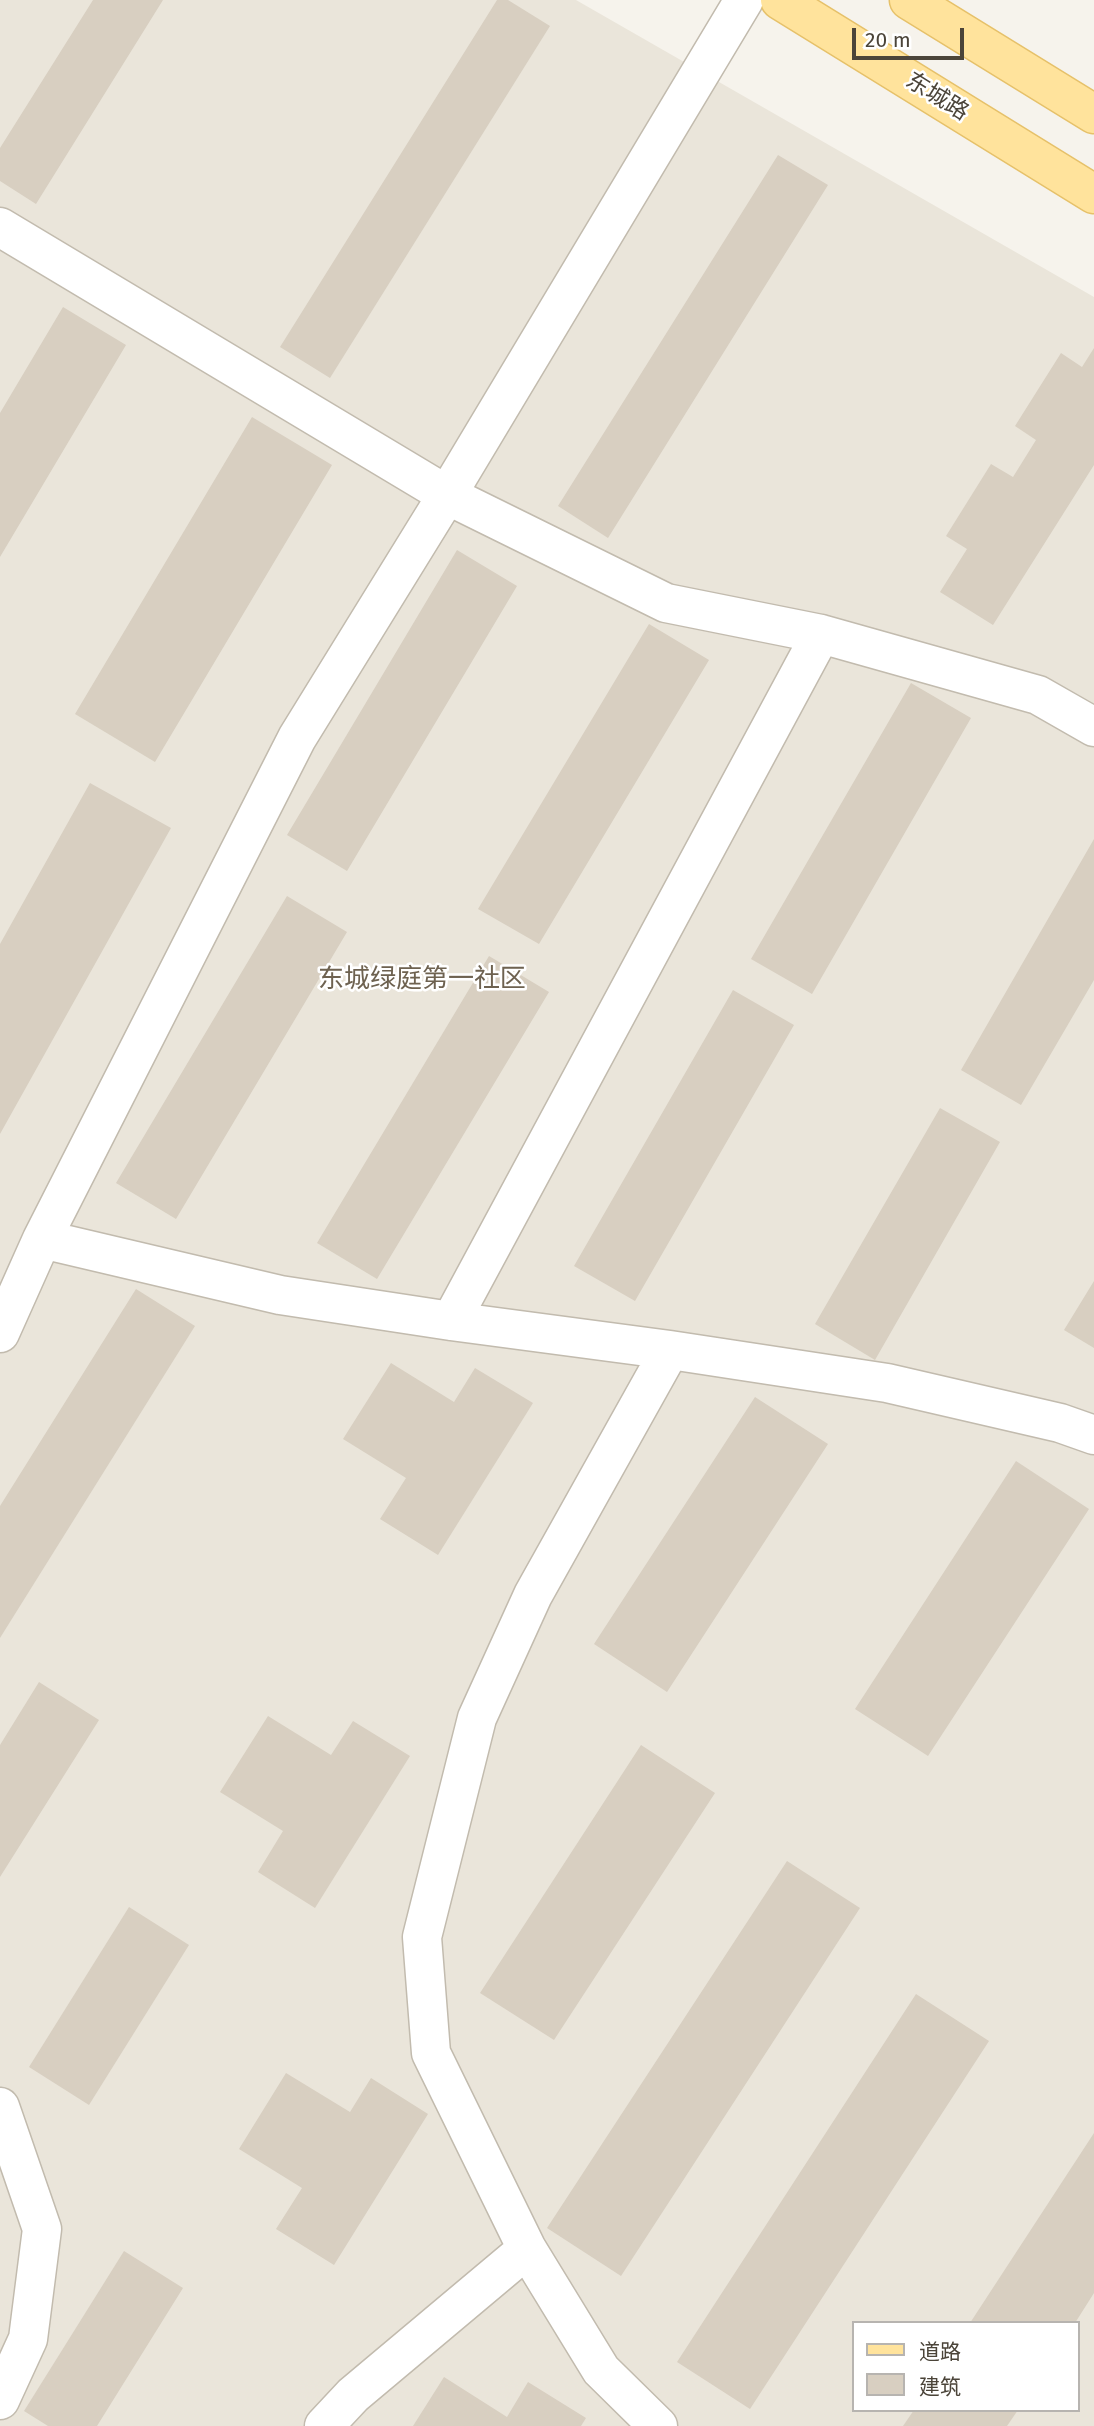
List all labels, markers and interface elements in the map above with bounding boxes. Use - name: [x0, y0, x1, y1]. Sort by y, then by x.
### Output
- scale bar: [856, 14, 968, 58]
- text: 20 m: [865, 27, 911, 53]
- street label: 东城路: [900, 67, 974, 127]
- district label: 东城绿庭第一社区: [318, 964, 526, 996]
- legend: [852, 2321, 1080, 2412]
- text: 道路: [919, 2339, 961, 2365]
- text: 建筑: [919, 2374, 961, 2400]

